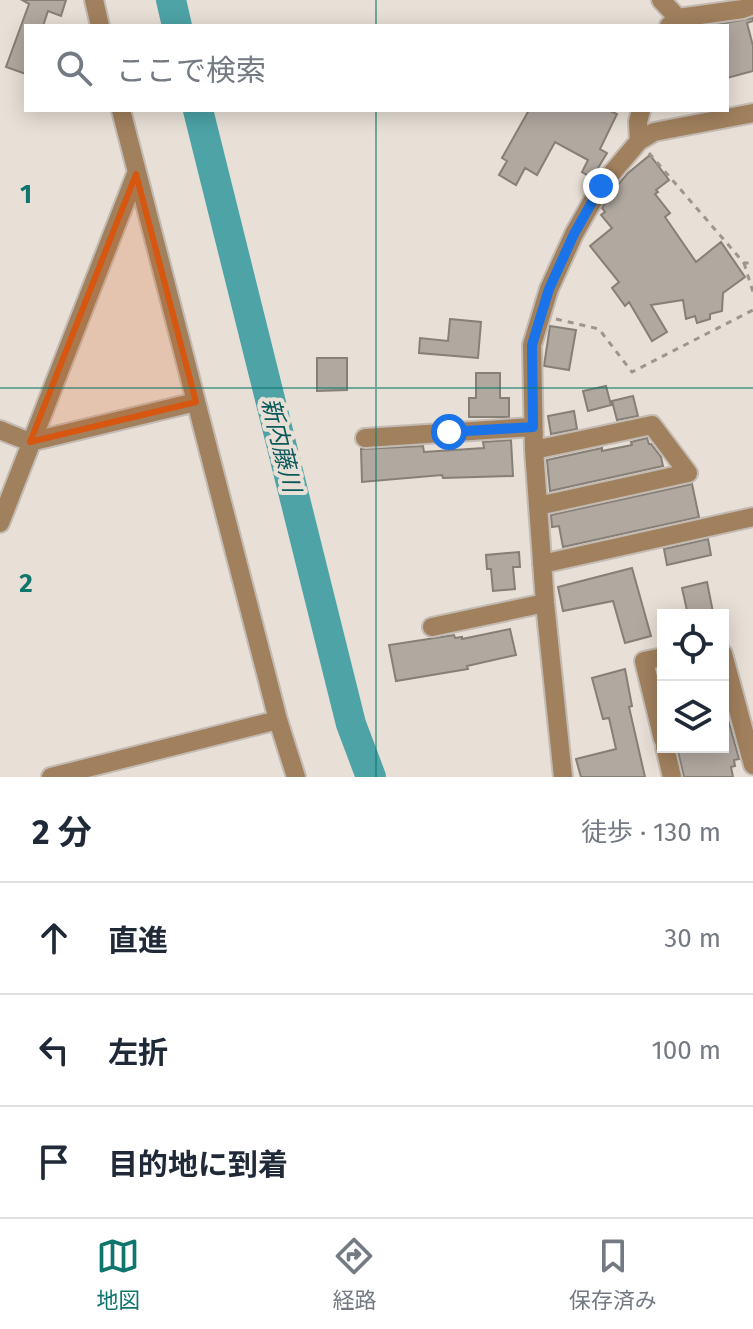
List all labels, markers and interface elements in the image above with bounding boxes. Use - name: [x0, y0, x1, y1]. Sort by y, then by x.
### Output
- search box: [24, 24, 729, 112]
- icon: search: [52, 46, 96, 90]
- text: ここで検索: [116, 53, 266, 89]
- route end: [583, 168, 619, 204]
- text: 1: [20, 179, 32, 210]
- water label: 新内藤川: [256, 395, 307, 498]
- route start: [431, 414, 467, 450]
- text: 2: [19, 568, 33, 599]
- map controls: [657, 609, 729, 753]
- button: locate: [657, 609, 729, 681]
- button: layers: [657, 681, 729, 753]
- text: 2 分: [32, 812, 92, 853]
- text: 徒歩 · 130 m: [581, 817, 721, 848]
- icon: ahead: [32, 916, 76, 960]
- text: 直進: [108, 923, 168, 959]
- text: 30 m: [664, 923, 721, 954]
- icon: left: [32, 1028, 76, 1072]
- text: 左折: [108, 1035, 168, 1071]
- text: 100 m: [652, 1035, 721, 1066]
- icon: arrive: [32, 1140, 76, 1184]
- text: 目的地に到着: [108, 1147, 288, 1183]
- tab: 地図: [96, 1234, 140, 1314]
- tab: 経路: [332, 1234, 377, 1314]
- tab: 保存済み: [569, 1234, 657, 1314]

